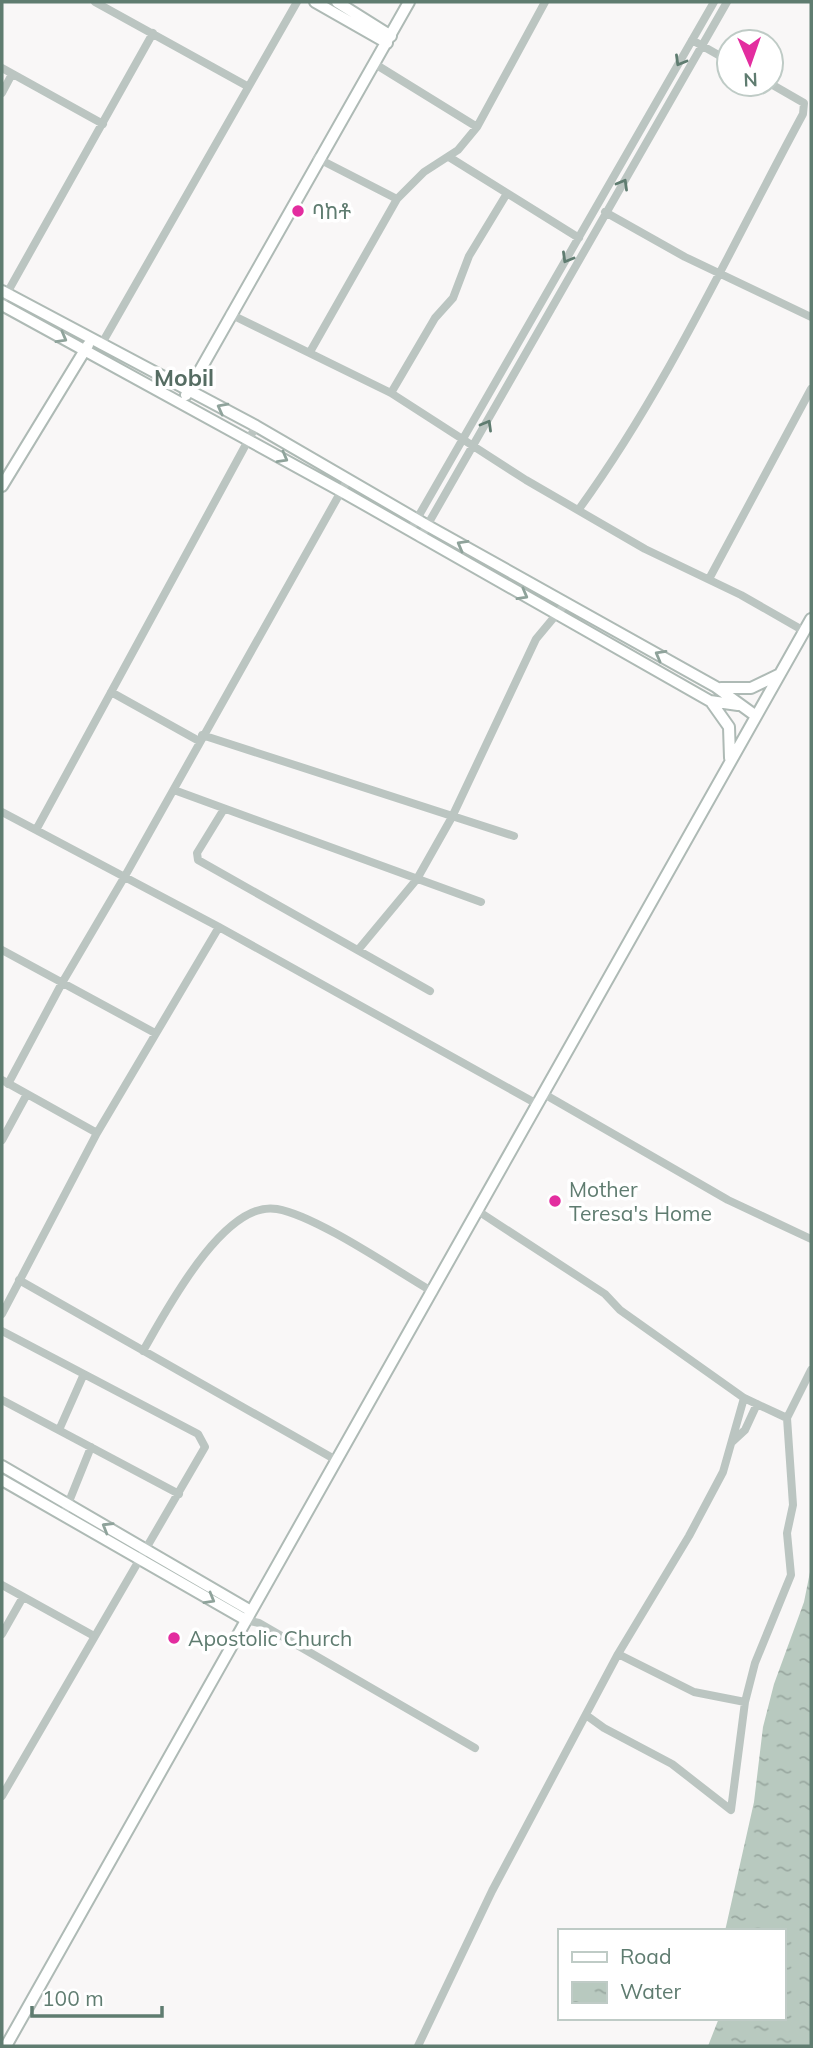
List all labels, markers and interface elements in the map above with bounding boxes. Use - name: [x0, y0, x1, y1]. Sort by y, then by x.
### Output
- north arrow: [715, 28, 785, 98]
- one-way arrow: [675, 53, 688, 66]
- text: N: [743, 68, 758, 92]
- one-way arrow: [615, 179, 628, 192]
- place label: ባከቶ: [312, 198, 351, 224]
- marker: ባከቶ: [290, 203, 306, 219]
- one-way arrow: [562, 251, 575, 264]
- one-way arrow: [54, 330, 67, 343]
- district label: Mobil: [154, 363, 214, 392]
- one-way arrow: [216, 402, 229, 416]
- one-way arrow: [478, 419, 491, 432]
- one-way arrow: [276, 450, 288, 463]
- one-way arrow: [456, 540, 469, 553]
- one-way arrow: [516, 587, 529, 600]
- one-way arrow: [655, 650, 668, 663]
- place label: Mother Teresa's Home: [569, 1176, 712, 1226]
- marker: Mother Teresa's Home: [547, 1193, 563, 1209]
- one-way arrow: [102, 1522, 115, 1535]
- one-way arrow: [202, 1591, 215, 1604]
- place label: Apostolic Church: [188, 1625, 352, 1651]
- marker: Apostolic Church: [166, 1630, 182, 1646]
- legend: [558, 1929, 785, 2020]
- text: Road: [620, 1943, 671, 1969]
- scale bar: [32, 1974, 161, 2018]
- text: Water: [620, 1978, 681, 2004]
- text: 100 m: [42, 1985, 104, 2011]

